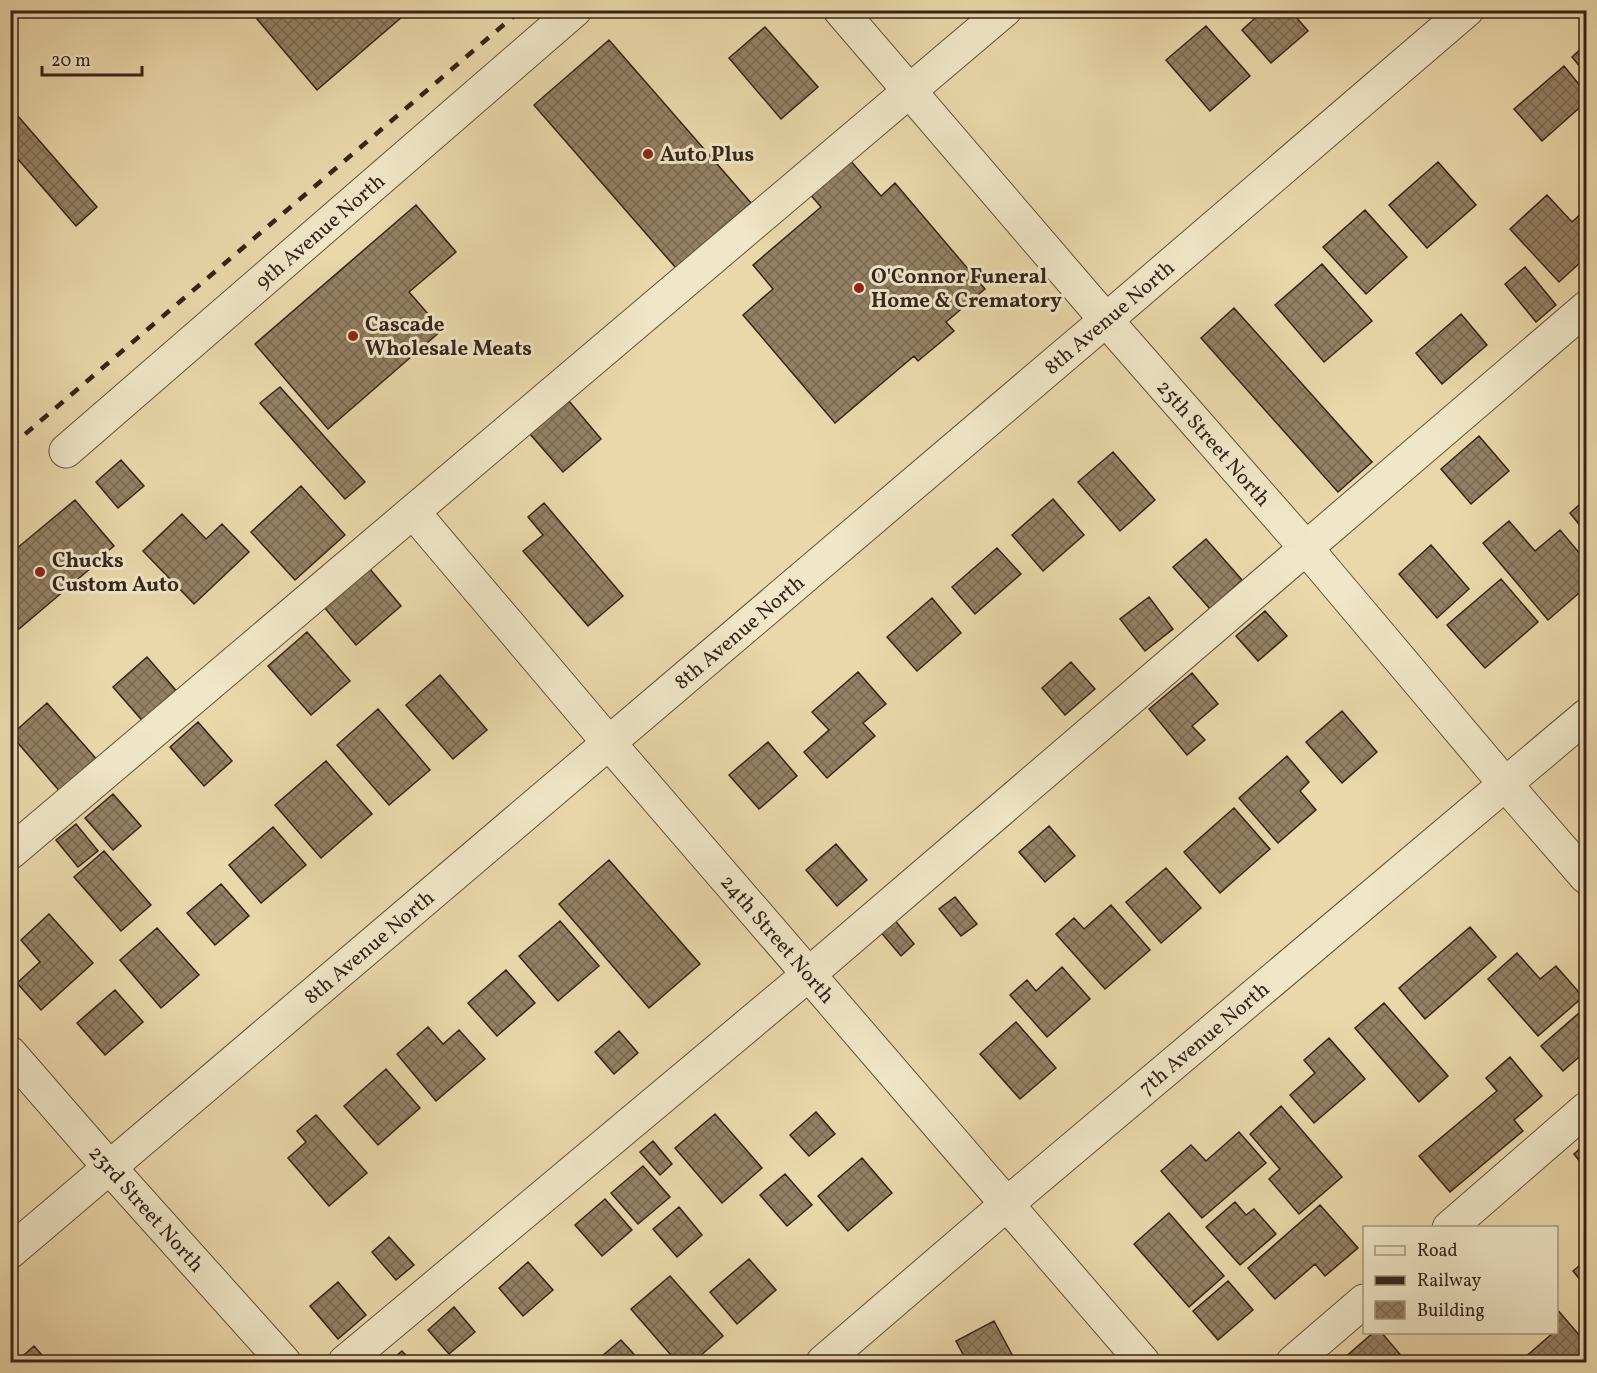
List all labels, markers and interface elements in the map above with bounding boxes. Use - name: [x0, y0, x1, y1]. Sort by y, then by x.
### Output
- scale bar: [42, 39, 142, 77]
- text: 20 m: [51, 49, 91, 74]
- place label: Auto Plus: [660, 141, 754, 170]
- marker: Auto Plus: [641, 147, 655, 161]
- street label: 9th Avenue North: [250, 168, 392, 297]
- street label: 8th Avenue North: [1039, 254, 1182, 382]
- place label: O'Connor Funeral Home & Crematory: [871, 263, 1062, 316]
- marker: O'Connor Funeral Home & Crematory: [852, 281, 866, 295]
- place label: Cascade Wholesale Meats: [365, 311, 532, 364]
- marker: Cascade Wholesale Meats: [346, 329, 360, 343]
- street label: 25th Street North: [1149, 374, 1276, 514]
- place label: Chucks Custom Auto: [52, 547, 179, 600]
- marker: Chucks Custom Auto: [33, 565, 47, 579]
- street label: 8th Avenue North: [668, 569, 812, 697]
- street label: 24th Street North: [713, 869, 841, 1011]
- street label: 8th Avenue North: [298, 884, 441, 1012]
- street label: 7th Avenue North: [1133, 976, 1276, 1103]
- street label: 23rd Street North: [81, 1140, 210, 1279]
- legend: [1363, 1226, 1558, 1334]
- text: Road: [1417, 1239, 1458, 1264]
- text: Railway: [1417, 1269, 1481, 1294]
- text: Building: [1417, 1299, 1485, 1324]

